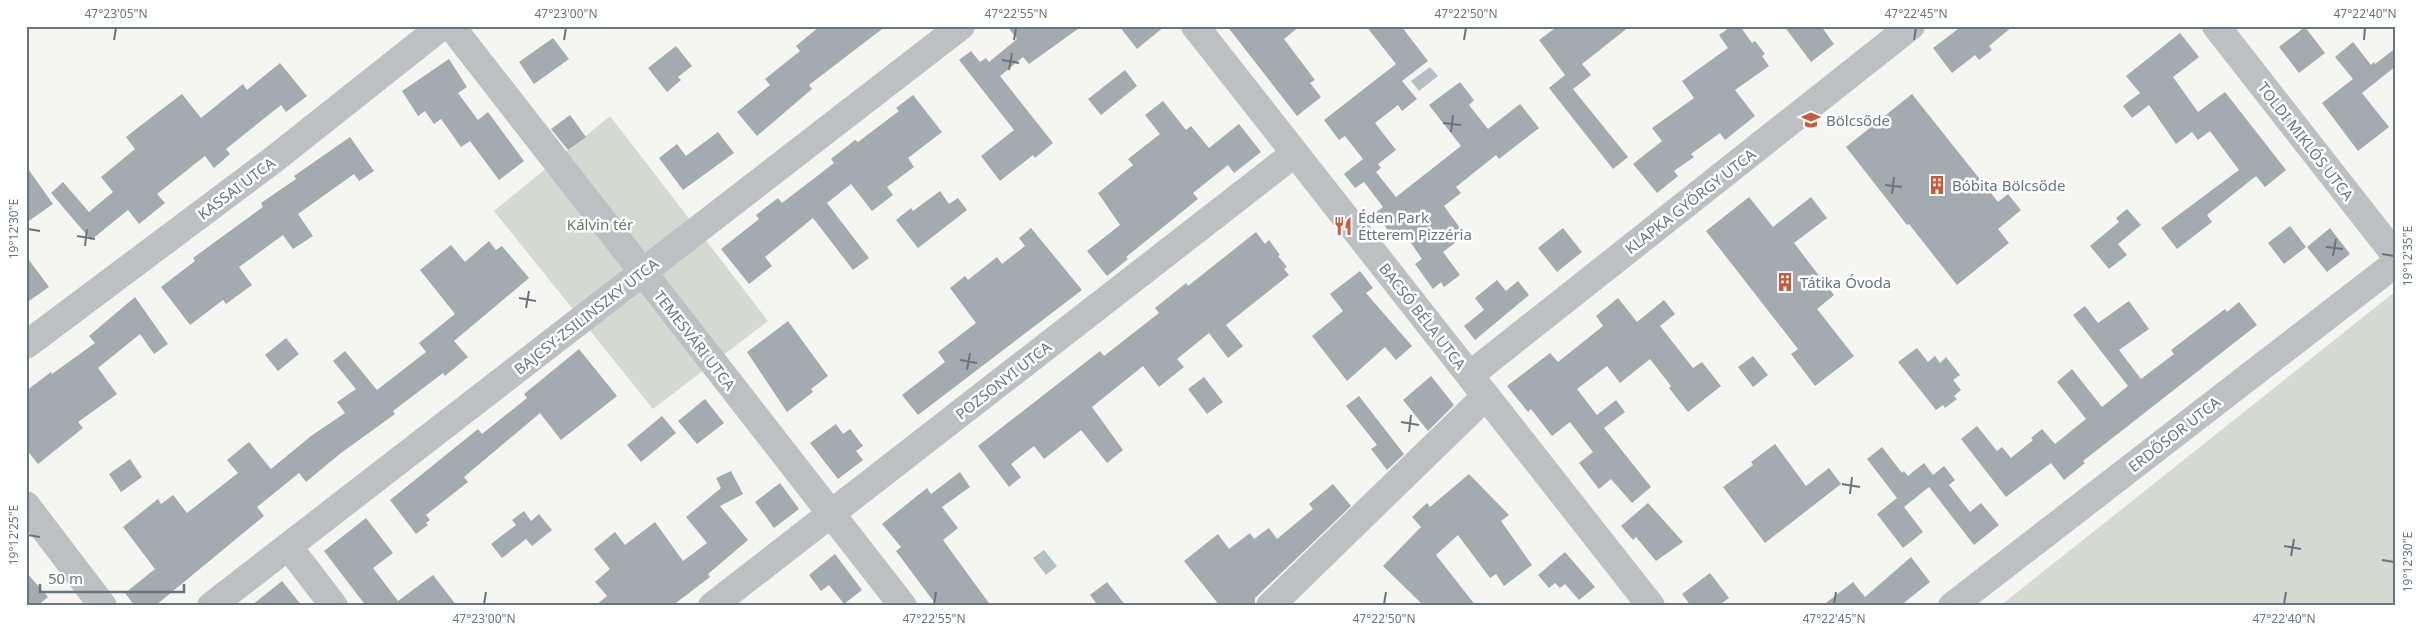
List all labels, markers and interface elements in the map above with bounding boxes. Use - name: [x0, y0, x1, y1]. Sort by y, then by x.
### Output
- text: 47°23'05"N: [84, 5, 148, 22]
- text: 47°23'00"N: [534, 5, 598, 22]
- text: 47°22'55"N: [984, 5, 1048, 22]
- text: 47°22'50"N: [1434, 5, 1498, 22]
- text: 47°22'45"N: [1884, 5, 1948, 22]
- text: 47°22'40"N: [2333, 5, 2397, 22]
- street label: TOLDI MIKLÓS UTCA: [2253, 78, 2359, 205]
- school or university icon: Bölcsőde: [1800, 109, 1822, 131]
- place label: Bölcsőde: [1826, 110, 1890, 130]
- street label: KLAPKA GYÖRGY UTCA: [1621, 144, 1760, 258]
- street label: KASSAI UTCA: [193, 152, 279, 224]
- building icon: Bóbita Bölcsőde: [1926, 174, 1948, 196]
- place label: Bóbita Bölcsőde: [1952, 175, 2066, 195]
- text: 19°12'30"E: [5, 199, 22, 259]
- place label: Éden Park Étterem Pizzéria: [1358, 207, 1472, 244]
- park label: Kálvin tér: [567, 214, 633, 234]
- restaurant icon: Éden Park Étterem Pizzéria: [1332, 215, 1354, 237]
- text: 19°12'35"E: [2399, 226, 2416, 286]
- street label: BAJCSY-ZSILINSZKY UTCA: [510, 253, 663, 379]
- street label: BACSÓ BÉLA UTCA: [1375, 259, 1471, 374]
- building icon: Tátika Óvoda: [1774, 271, 1796, 293]
- place label: Tátika Óvoda: [1800, 272, 1891, 292]
- street label: TEMESVÁRI UTCA: [650, 286, 740, 394]
- street label: POZSONYI UTCA: [951, 336, 1055, 424]
- street label: ERDŐSOR UTCA: [2124, 392, 2224, 476]
- text: 19°12'25"E: [5, 505, 22, 565]
- text: 19°12'30"E: [2399, 532, 2416, 592]
- scale bar: [40, 562, 184, 594]
- text: 50 m: [48, 568, 83, 588]
- text: 47°23'00"N: [452, 610, 516, 627]
- text: 47°22'55"N: [902, 610, 966, 627]
- text: 47°22'50"N: [1352, 610, 1416, 627]
- text: 47°22'45"N: [1802, 610, 1866, 627]
- text: 47°22'40"N: [2252, 610, 2316, 627]

